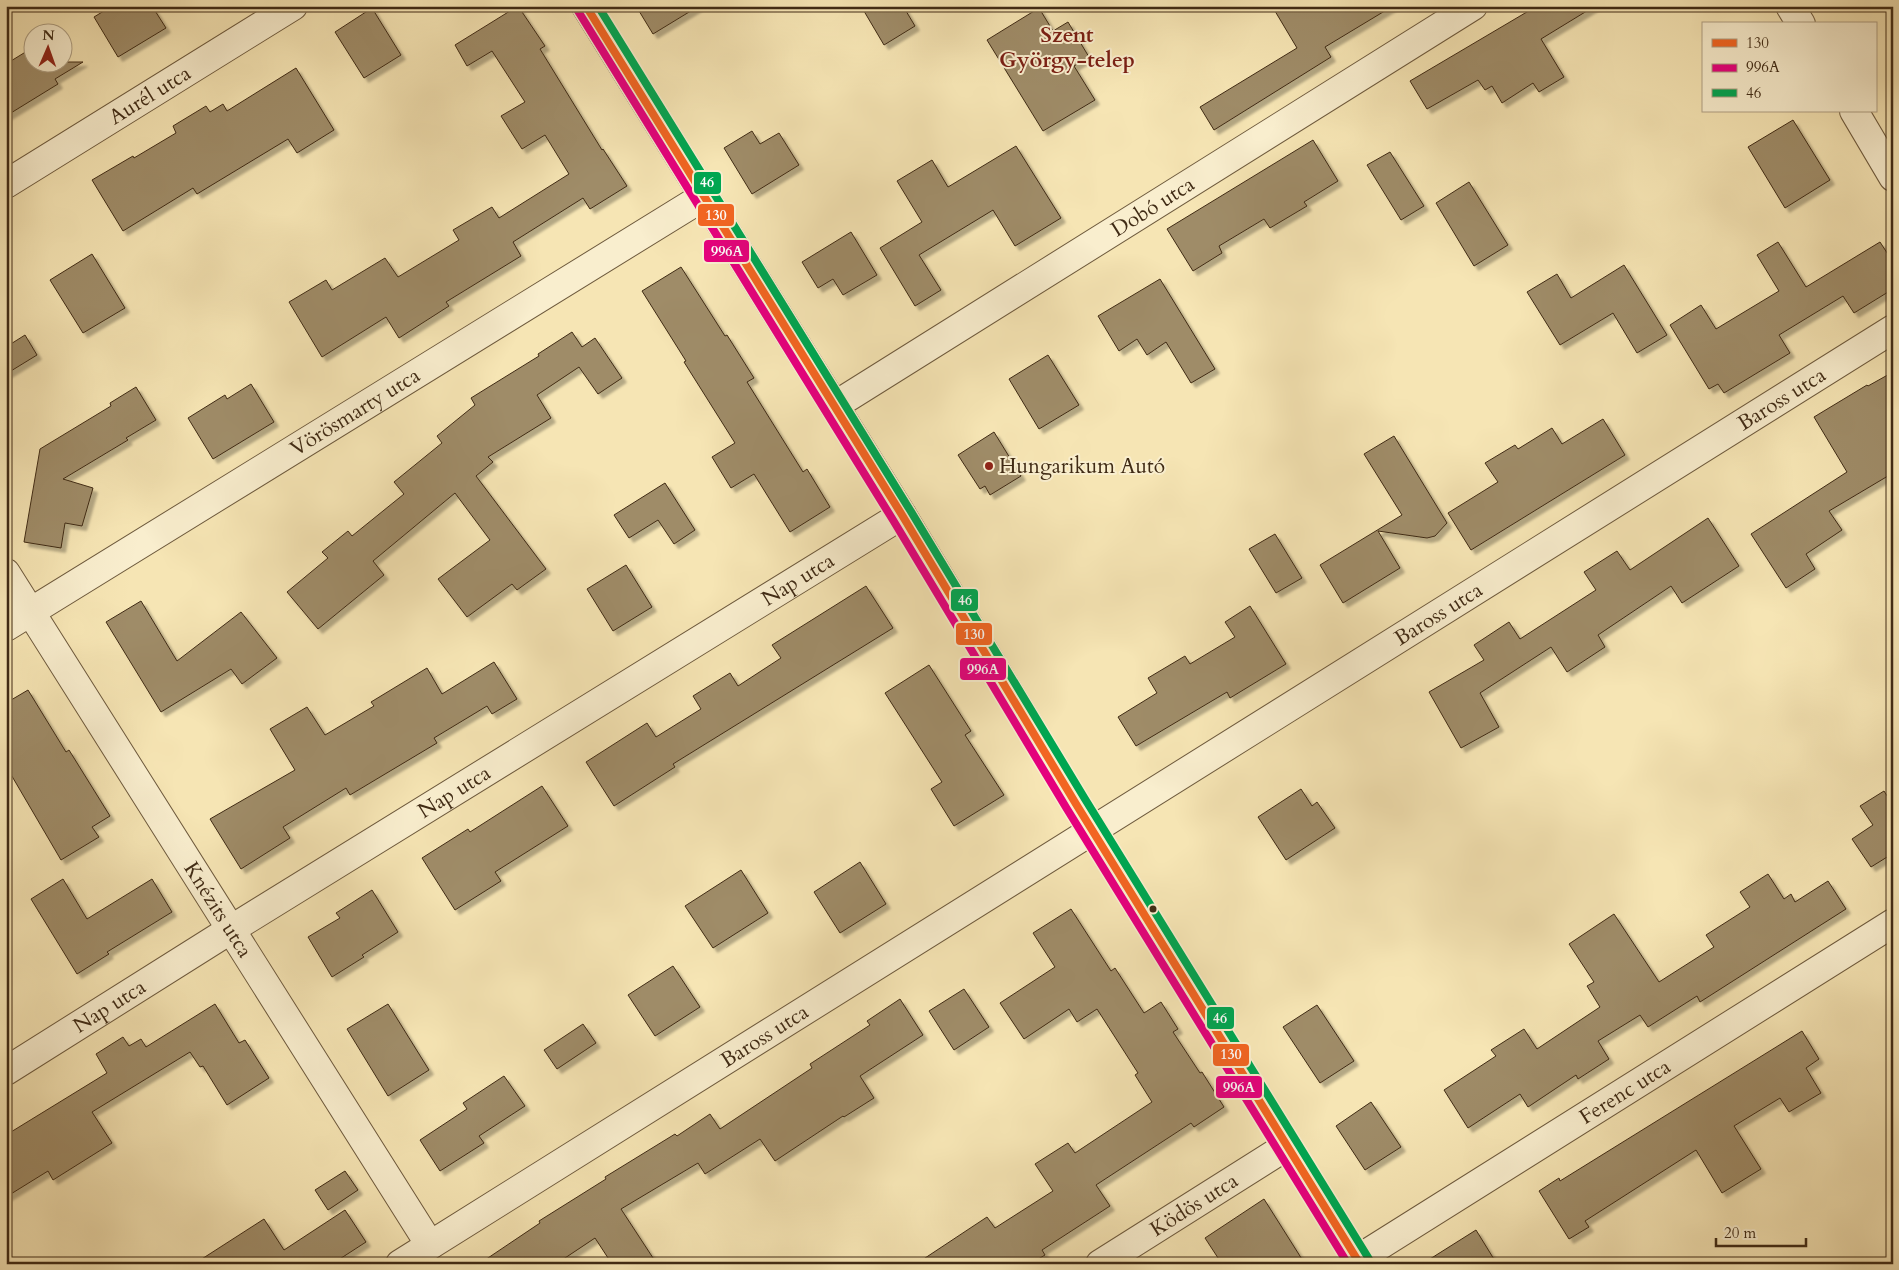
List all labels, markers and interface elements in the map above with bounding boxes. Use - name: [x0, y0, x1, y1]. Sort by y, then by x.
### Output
- district label: Szent György-telep: [999, 20, 1135, 75]
- north arrow: [22, 22, 72, 72]
- legend: [1702, 22, 1876, 112]
- text: N: [42, 26, 55, 45]
- text: 130: [1746, 33, 1769, 53]
- text: 996A: [1746, 57, 1780, 77]
- street label: Aurél utca: [103, 59, 196, 132]
- text: 46: [1746, 83, 1762, 103]
- street label: Dobó utca: [1106, 170, 1200, 244]
- line badge: 46: [693, 171, 722, 195]
- text: 46: [700, 173, 714, 192]
- line badge: 130: [697, 203, 735, 227]
- text: 130: [705, 206, 727, 225]
- line badge: 996A: [703, 239, 750, 263]
- text: 996A: [711, 242, 743, 261]
- street label: Vörösmarty utca: [285, 361, 426, 463]
- street label: Baross utca: [1732, 361, 1831, 438]
- place label: Hungarikum Autó: [999, 452, 1165, 481]
- marker: Hungarikum Autó: [983, 460, 995, 472]
- street label: Nap utca: [756, 546, 840, 613]
- street label: Baross utca: [1389, 576, 1488, 653]
- line badge: 46: [950, 588, 979, 612]
- text: 46: [958, 591, 972, 610]
- line badge: 130: [955, 622, 993, 646]
- text: 130: [963, 625, 985, 644]
- line badge: 996A: [959, 657, 1007, 681]
- text: 996A: [967, 660, 999, 679]
- street label: Nap utca: [412, 759, 496, 826]
- street label: Knézits utca: [177, 856, 259, 964]
- unlabelled marker: [1148, 904, 1158, 914]
- street label: Nap utca: [68, 973, 151, 1040]
- street label: Baross utca: [715, 998, 814, 1075]
- line badge: 46: [1206, 1006, 1235, 1030]
- text: 46: [1213, 1009, 1227, 1028]
- line badge: 130: [1212, 1043, 1250, 1067]
- text: 130: [1220, 1045, 1242, 1064]
- street label: Ferenc utca: [1574, 1052, 1676, 1131]
- line badge: 996A: [1215, 1075, 1263, 1099]
- text: 996A: [1223, 1078, 1255, 1097]
- street label: Ködös utca: [1145, 1166, 1244, 1244]
- scale bar: [1716, 1215, 1806, 1247]
- text: 20 m: [1724, 1223, 1756, 1243]

